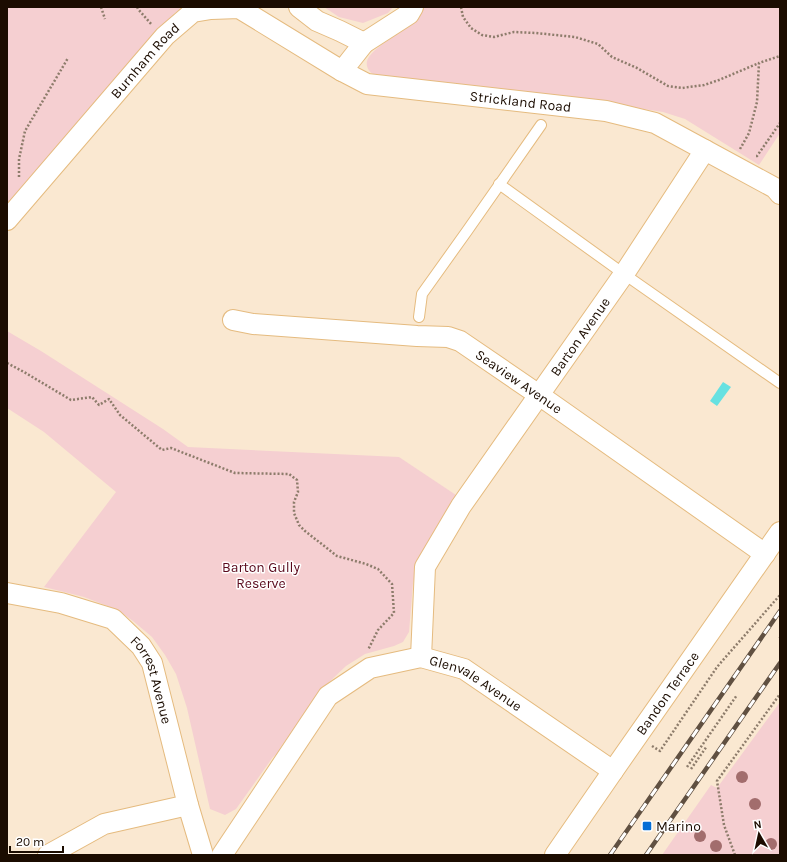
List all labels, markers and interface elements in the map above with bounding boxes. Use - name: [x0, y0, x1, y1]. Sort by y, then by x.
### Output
- street label: Burnham Road: [107, 19, 183, 102]
- street label: Strickland Road: [469, 87, 572, 116]
- street label: Barton Avenue: [547, 294, 614, 379]
- street label: Seaview Avenue: [472, 346, 566, 417]
- park label: Barton Gully Reserve: [222, 559, 300, 592]
- street label: Forrest Avenue: [127, 632, 176, 726]
- street label: Bandon Terrace: [632, 648, 702, 738]
- street label: Glenvale Avenue: [428, 651, 525, 715]
- north arrow: [739, 814, 779, 854]
- place label: Marino: [656, 818, 701, 835]
- text: N: [753, 818, 762, 832]
- marker: Marino: [641, 820, 653, 832]
- scale bar: [10, 828, 63, 854]
- text: 20 m: [16, 835, 44, 849]

